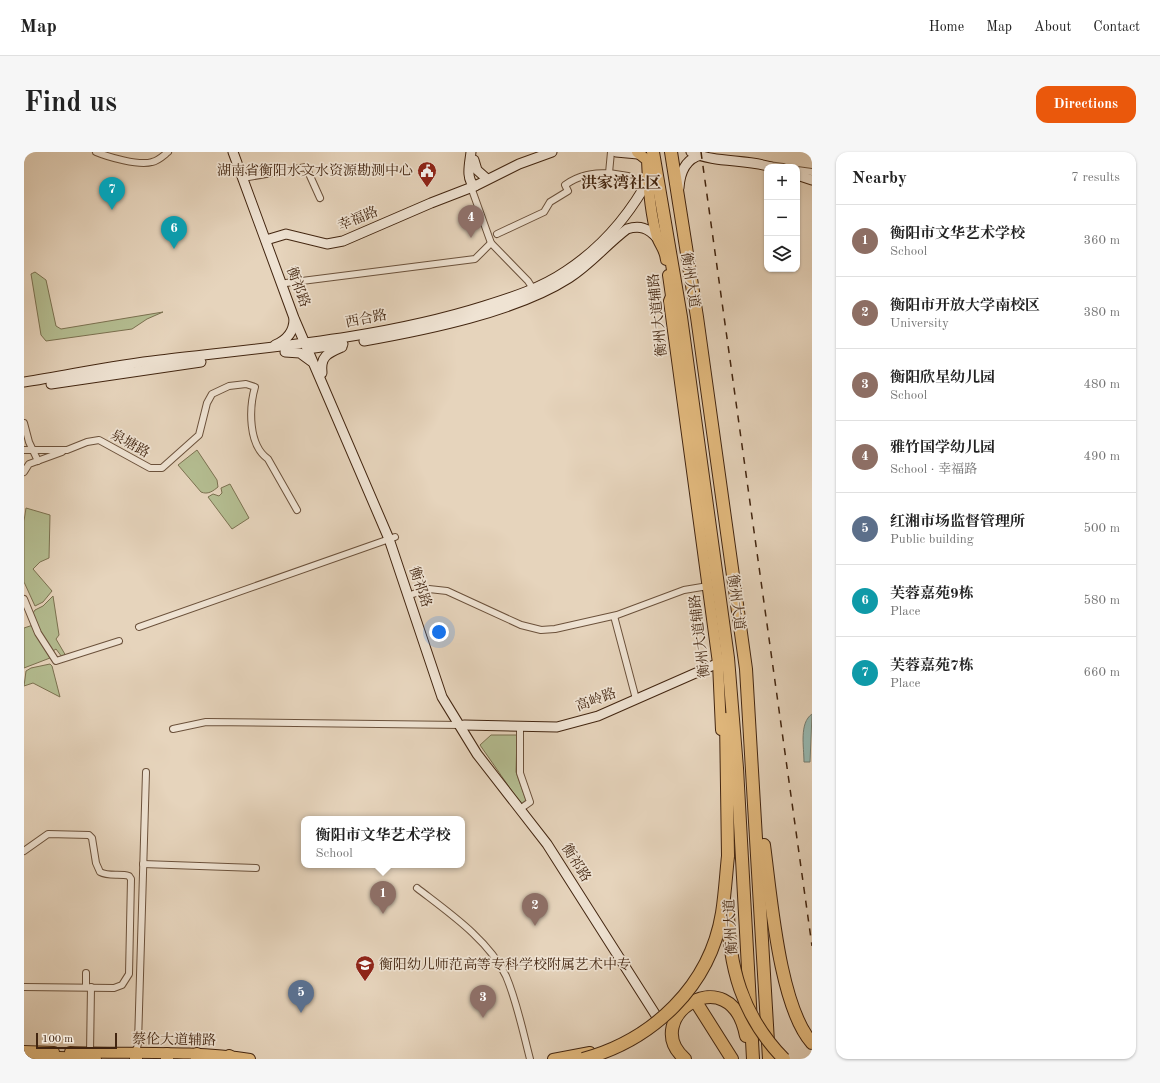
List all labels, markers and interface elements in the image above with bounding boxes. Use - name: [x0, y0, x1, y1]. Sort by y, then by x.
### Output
- text: Map: [20, 18, 57, 37]
- text: Home: [929, 20, 964, 34]
- text: Map: [986, 20, 1012, 34]
- text: About: [1034, 20, 1071, 34]
- text: Contact: [1093, 20, 1140, 34]
- button: Directions: [1036, 86, 1136, 123]
- text: Find us: [24, 90, 117, 118]
- public building icon: 湖南省衡阳水文水资源勘测中心: [416, 160, 438, 188]
- place label: 湖南省衡阳水文水资源勘测中心: [217, 163, 413, 178]
- map controls: [764, 164, 800, 272]
- button: +: [764, 164, 800, 200]
- text: Nearby: [852, 170, 907, 187]
- text: 7 results: [1071, 171, 1120, 184]
- district label: 洪家湾社区: [581, 173, 661, 192]
- pin: 7: [99, 177, 125, 210]
- button: −: [764, 200, 800, 236]
- street label: 幸福路: [336, 204, 380, 233]
- pin: 4: [458, 205, 484, 238]
- pin: 6: [161, 216, 187, 249]
- text: 衡阳市文华艺术学校: [890, 227, 1025, 242]
- text: 1: [861, 234, 869, 247]
- text: 360 m: [1083, 234, 1120, 247]
- button: layers: [764, 236, 800, 272]
- text: School: [890, 245, 927, 258]
- street label: 衡州大道: [679, 251, 702, 309]
- street label: 衡祁路: [284, 265, 313, 309]
- street label: 衡州大道辅路: [646, 272, 669, 358]
- text: 衡阳市开放大学南校区: [890, 299, 1040, 314]
- text: 2: [861, 306, 869, 319]
- text: 380 m: [1083, 306, 1120, 319]
- street label: 西合路: [344, 307, 388, 330]
- text: University: [890, 317, 949, 330]
- text: 衡阳欣星幼儿园: [890, 371, 995, 386]
- text: 3: [861, 378, 869, 391]
- text: 480 m: [1083, 378, 1120, 391]
- text: School: [890, 389, 927, 402]
- street label: 泉塘路: [108, 427, 152, 460]
- text: 雅竹国学幼儿园: [890, 441, 995, 456]
- text: 4: [861, 450, 869, 463]
- text: 490 m: [1083, 450, 1120, 463]
- text: School · 幸福路: [890, 463, 977, 476]
- text: 红湘市场监督管理所: [890, 515, 1025, 530]
- text: 5: [861, 522, 869, 535]
- text: 500 m: [1083, 522, 1120, 535]
- text: Public building: [890, 533, 974, 546]
- street label: 衡祁路: [407, 565, 434, 609]
- street label: 衡州大道: [726, 573, 747, 631]
- text: 芙蓉嘉苑9栋: [890, 587, 974, 602]
- street label: 衡州大道辅路: [687, 593, 712, 679]
- text: 6: [861, 594, 869, 607]
- text: 580 m: [1083, 594, 1120, 607]
- text: Place: [890, 605, 920, 618]
- your location: [429, 622, 449, 642]
- text: 芙蓉嘉苑7栋: [890, 659, 974, 674]
- text: 7: [861, 666, 869, 679]
- text: 660 m: [1083, 666, 1120, 679]
- text: Place: [890, 677, 920, 690]
- street label: 高岭路: [574, 685, 618, 714]
- popup: [301, 816, 465, 868]
- text: 衡阳市文华艺术学校: [315, 829, 451, 844]
- street label: 衡祁路: [559, 841, 594, 885]
- text: School: [315, 847, 353, 860]
- pin: 1: [370, 881, 396, 914]
- pin: 2: [522, 893, 548, 926]
- street label: 衡州大道: [722, 899, 739, 955]
- school or university icon: 衡阳幼儿师范高等专科学校附属艺术中专: [354, 954, 376, 982]
- place label: 衡阳幼儿师范高等专科学校附属艺术中专: [379, 957, 631, 972]
- pin: 5: [288, 980, 314, 1013]
- pin: 3: [470, 985, 496, 1018]
- scale bar: [36, 1031, 117, 1050]
- street label: 蔡伦大道辅路: [132, 1031, 216, 1048]
- text: 100 m: [42, 1034, 73, 1045]

